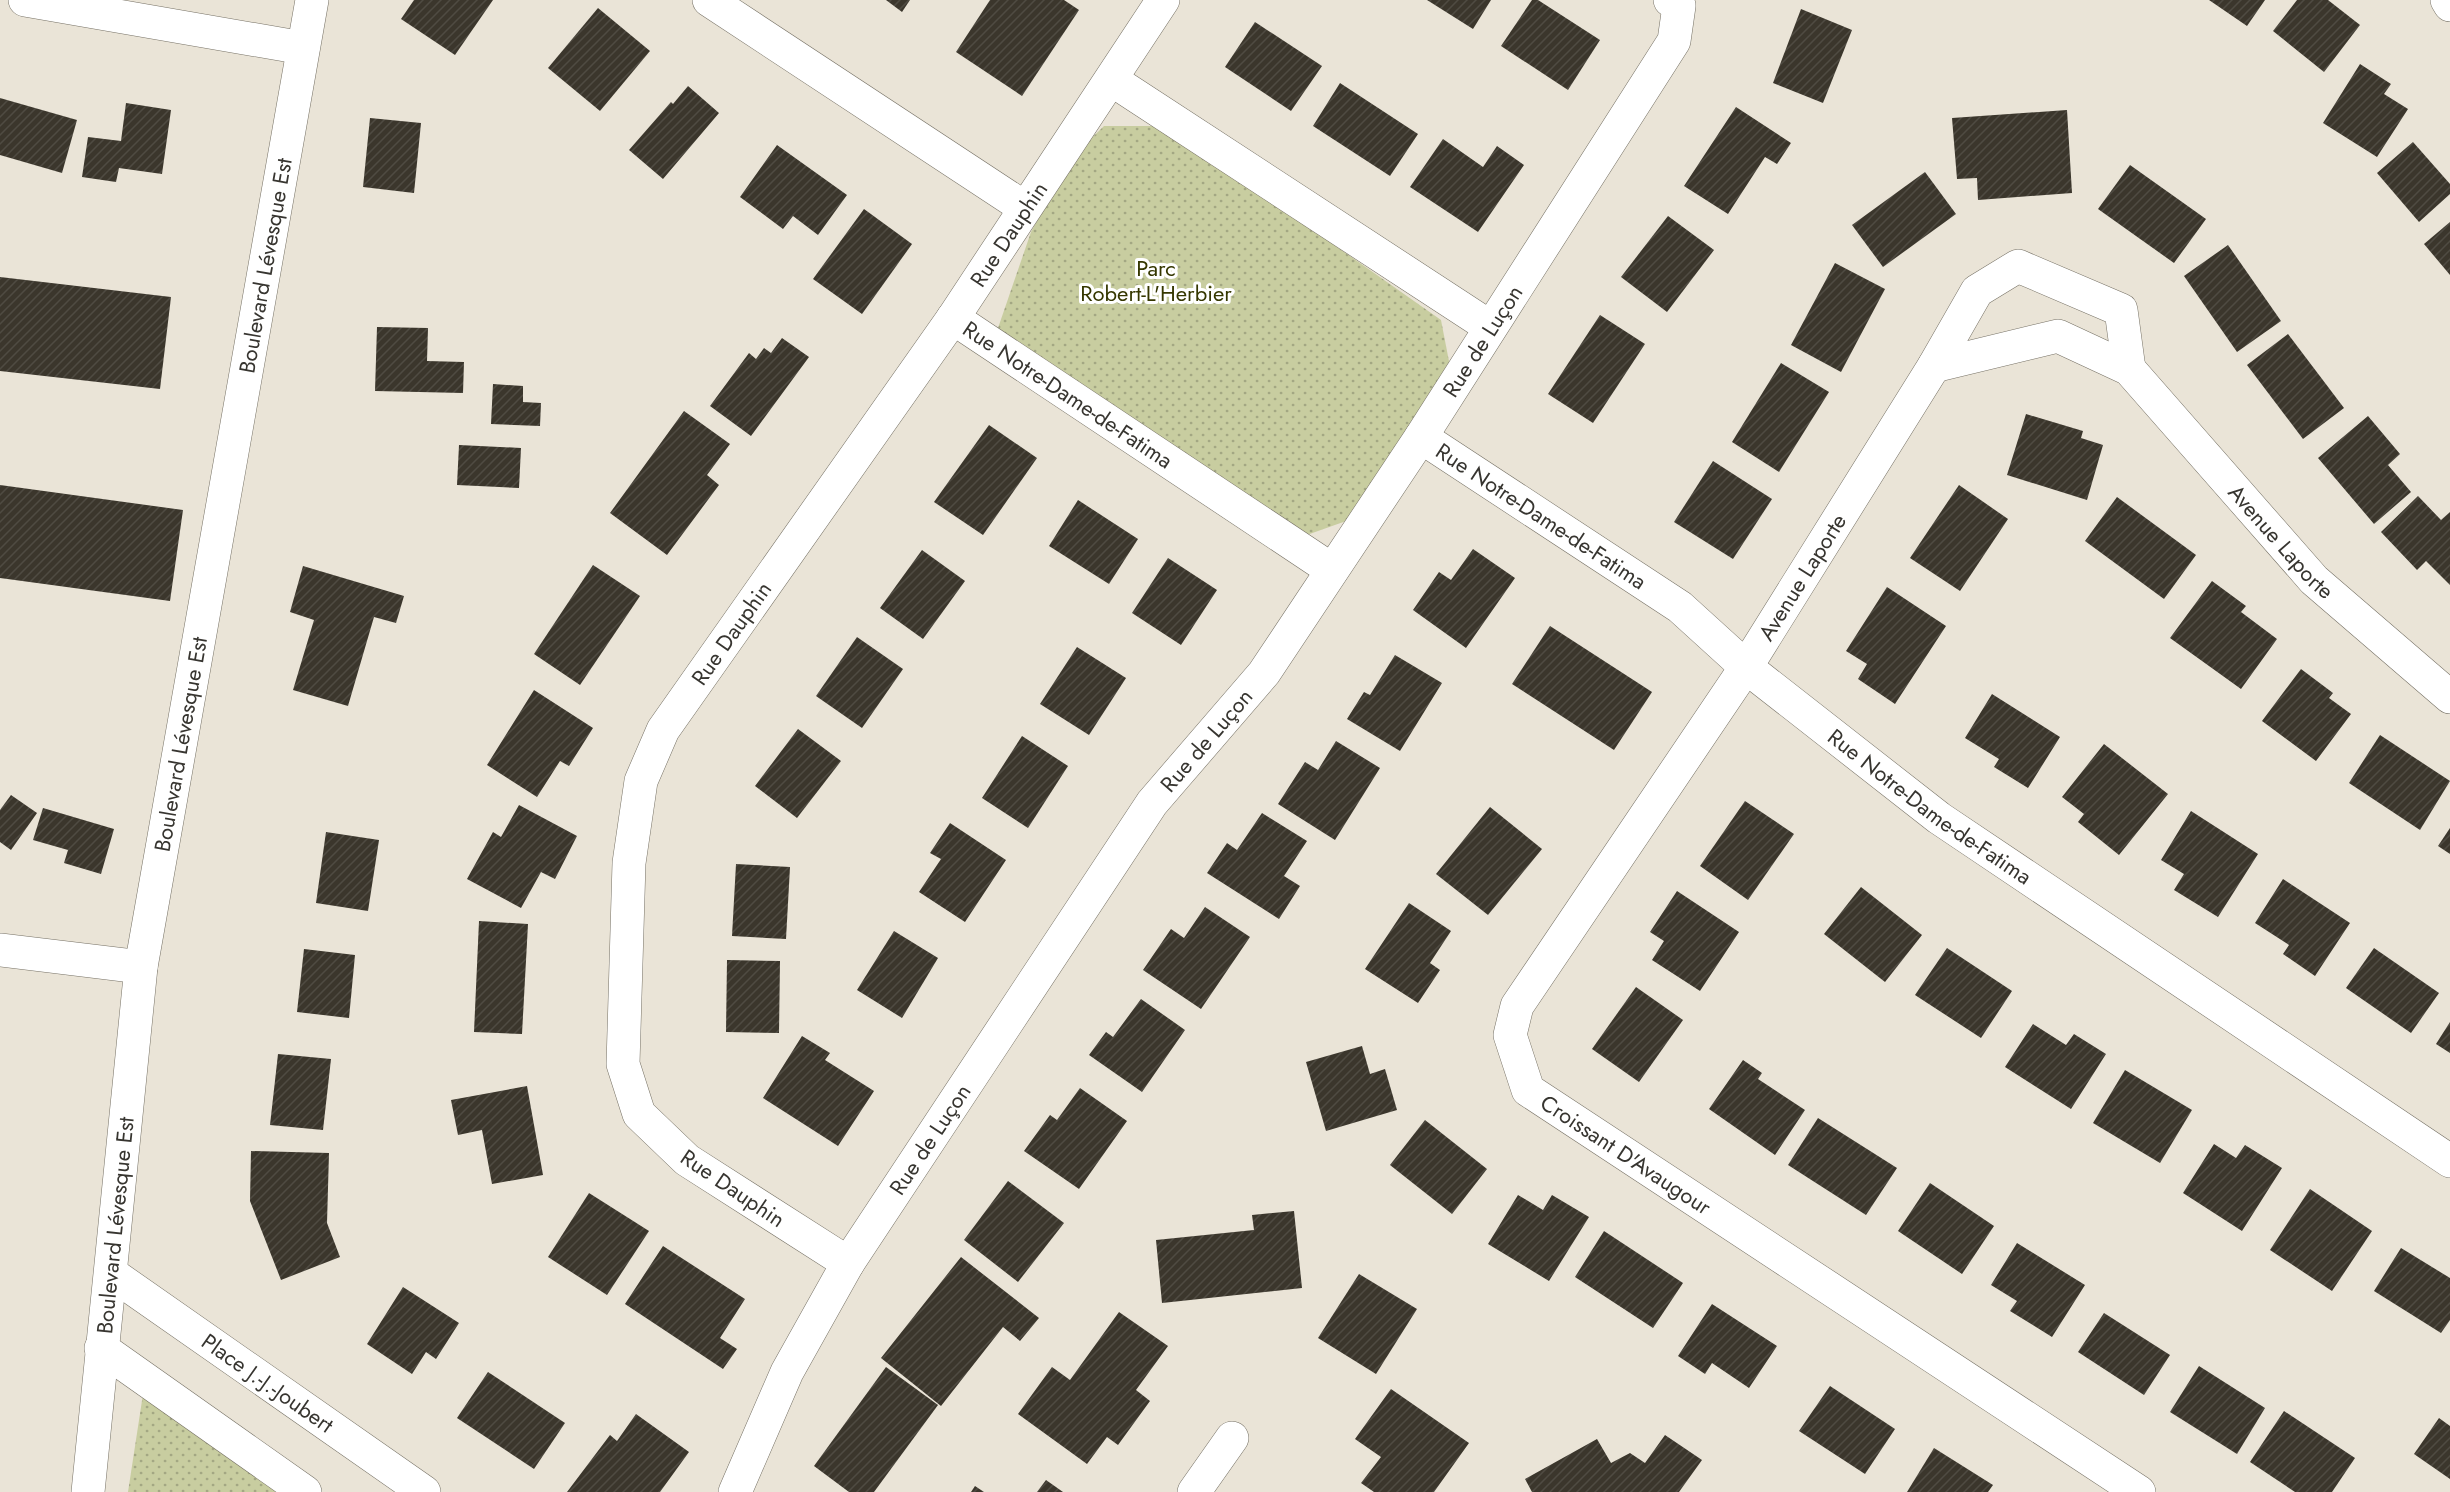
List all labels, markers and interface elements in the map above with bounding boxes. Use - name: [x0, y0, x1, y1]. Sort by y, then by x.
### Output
- street label: Boulevard Lévesque Est: [230, 155, 300, 376]
- street label: Rue Dauphin: [962, 175, 1055, 293]
- park label: Parc Robert-L'Herbier: [1080, 252, 1232, 309]
- street label: Rue de Luçon: [1435, 279, 1530, 403]
- street label: Rue Notre-Dame-de-Fatima: [956, 313, 1179, 476]
- street label: Rue Notre-Dame-de-Fatima: [1430, 435, 1653, 597]
- street label: Avenue Laporte: [2221, 477, 2341, 606]
- street label: Avenue Laporte: [1750, 507, 1854, 647]
- street label: Rue Dauphin: [683, 575, 779, 692]
- street label: Boulevard Lévesque Est: [146, 633, 215, 854]
- street label: Rue de Luçon: [1152, 681, 1260, 799]
- street label: Rue Notre-Dame-de-Fatima: [1821, 721, 2039, 892]
- street label: Rue de Luçon: [881, 1077, 978, 1201]
- street label: Croissant D'Avaugour: [1534, 1086, 1718, 1223]
- street label: Boulevard Lévesque Est: [88, 1115, 142, 1335]
- street label: Rue Dauphin: [674, 1141, 792, 1235]
- street label: Place J.-J.-Joubert: [195, 1325, 341, 1441]

